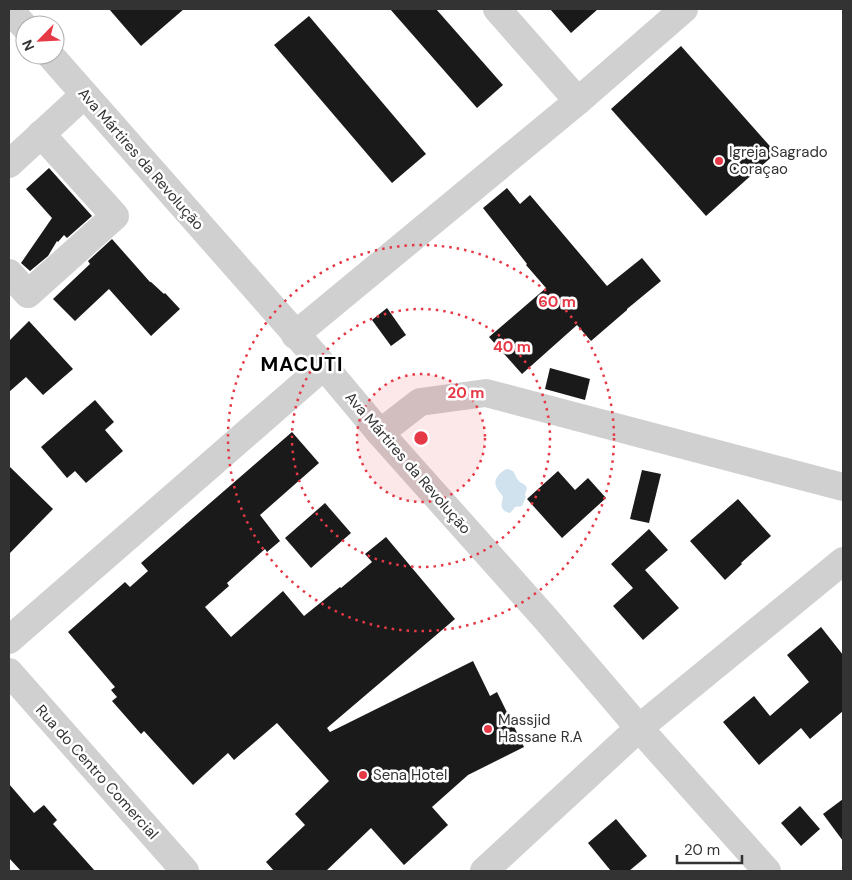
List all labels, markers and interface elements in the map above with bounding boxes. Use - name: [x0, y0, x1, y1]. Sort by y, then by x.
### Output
- north arrow: [15, 15, 65, 65]
- text: N: [18, 37, 38, 54]
- street label: Ava Mártires da Revolução: [74, 84, 208, 234]
- place label: Igreja Sagrado Coraçao: [729, 142, 828, 179]
- marker: Igreja Sagrado Coraçao: [713, 155, 725, 167]
- text: 60 m: [538, 292, 576, 312]
- text: 40 m: [493, 337, 531, 357]
- district label: MACUTI: [261, 351, 343, 377]
- text: 20 m: [448, 383, 484, 403]
- street label: Ava Mártires da Revolução: [341, 388, 475, 538]
- centre of rings: [412, 429, 430, 447]
- street label: Rua do Centro Comercial: [31, 701, 163, 843]
- place label: Massjid Hassane R.A: [498, 710, 583, 747]
- marker: Massjid Hassane R.A: [482, 723, 494, 735]
- place label: Sena Hotel: [373, 765, 447, 785]
- marker: Sena Hotel: [357, 769, 369, 781]
- scale bar: [677, 832, 742, 864]
- text: 20 m: [684, 840, 720, 860]

